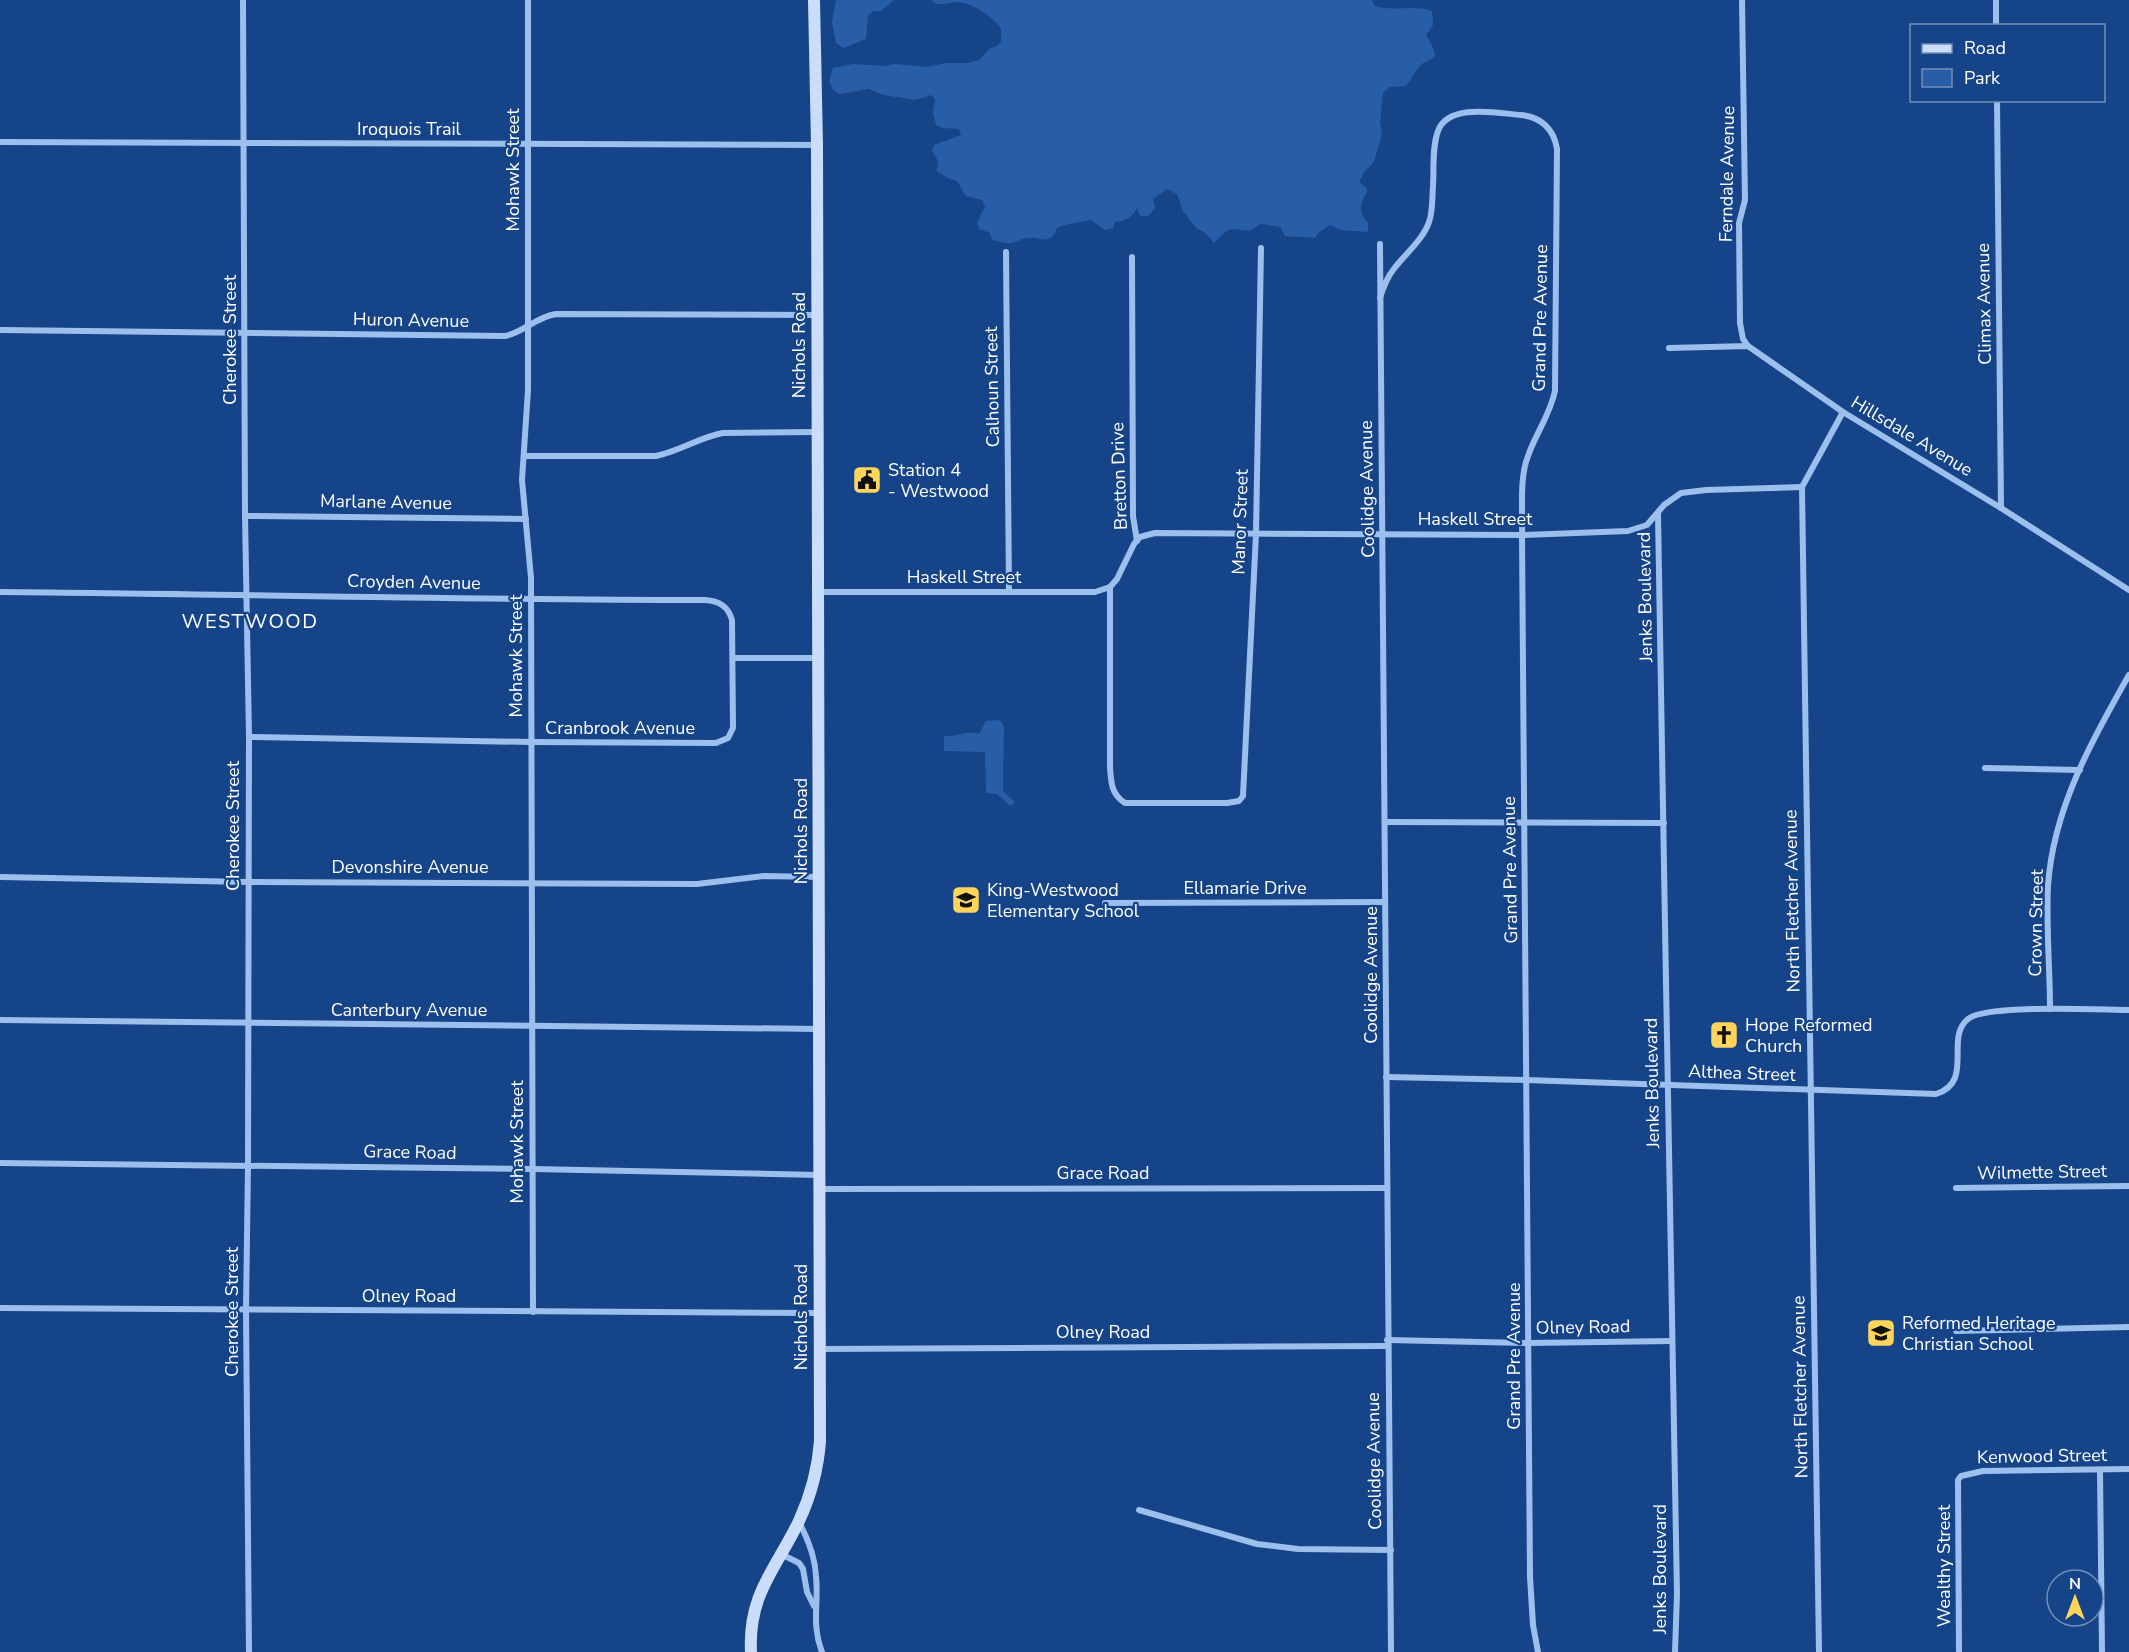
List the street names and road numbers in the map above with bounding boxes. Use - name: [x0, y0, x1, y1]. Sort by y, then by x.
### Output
- street label: Ferndale Avenue: [1714, 106, 1740, 242]
- street label: Mohawk Street: [501, 108, 525, 231]
- street label: Iroquois Trail: [357, 117, 462, 141]
- street label: Climax Avenue: [1971, 243, 1997, 365]
- street label: Grand Pre Avenue: [1527, 244, 1553, 392]
- street label: Cherokee Street: [218, 274, 242, 405]
- street label: Nichols Road: [787, 292, 811, 398]
- street label: Huron Avenue: [353, 307, 469, 333]
- street label: Calhoun Street: [979, 326, 1005, 448]
- street label: Hillsdale Avenue: [1847, 390, 1977, 482]
- street label: Coolidge Avenue: [1354, 420, 1380, 558]
- street label: Bretton Drive: [1105, 422, 1133, 530]
- street label: Manor Street: [1226, 468, 1254, 575]
- street label: Marlane Avenue: [320, 489, 452, 515]
- street label: Haskell Street: [1418, 507, 1533, 531]
- street label: Jenks Boulevard: [1632, 532, 1658, 663]
- street label: Haskell Street: [907, 565, 1022, 589]
- street label: Croyden Avenue: [347, 569, 481, 595]
- street label: Mohawk Street: [504, 594, 528, 717]
- street label: Cranbrook Avenue: [545, 716, 695, 740]
- street label: Cherokee Street: [221, 760, 245, 891]
- street label: Nichols Road: [789, 778, 813, 884]
- street label: Grand Pre Avenue: [1497, 796, 1523, 944]
- street label: North Fletcher Avenue: [1778, 809, 1806, 993]
- street label: Devonshire Avenue: [331, 855, 489, 879]
- street label: Crown Street: [2023, 868, 2049, 977]
- street label: Ellamarie Drive: [1183, 876, 1307, 900]
- street label: Coolidge Avenue: [1359, 906, 1383, 1044]
- street label: Canterbury Avenue: [331, 998, 487, 1022]
- street label: Jenks Boulevard: [1639, 1018, 1665, 1149]
- street label: Althea Street: [1688, 1059, 1797, 1087]
- street label: Mohawk Street: [505, 1080, 529, 1203]
- street label: Grace Road: [363, 1139, 457, 1165]
- street label: Wilmette Street: [1977, 1159, 2108, 1185]
- street label: Grace Road: [1056, 1161, 1150, 1185]
- street label: Cherokee Street: [220, 1246, 244, 1377]
- street label: Nichols Road: [789, 1264, 813, 1370]
- street label: Grand Pre Avenue: [1502, 1282, 1526, 1430]
- street label: Olney Road: [362, 1284, 456, 1308]
- street label: North Fletcher Avenue: [1786, 1295, 1814, 1479]
- street label: Olney Road: [1536, 1314, 1630, 1340]
- street label: Olney Road: [1056, 1320, 1150, 1344]
- street label: Coolidge Avenue: [1361, 1392, 1387, 1530]
- street label: Kenwood Street: [1977, 1443, 2108, 1469]
- street label: Jenks Boulevard: [1648, 1504, 1672, 1635]
- street label: Wealthy Street: [1932, 1504, 1956, 1627]

